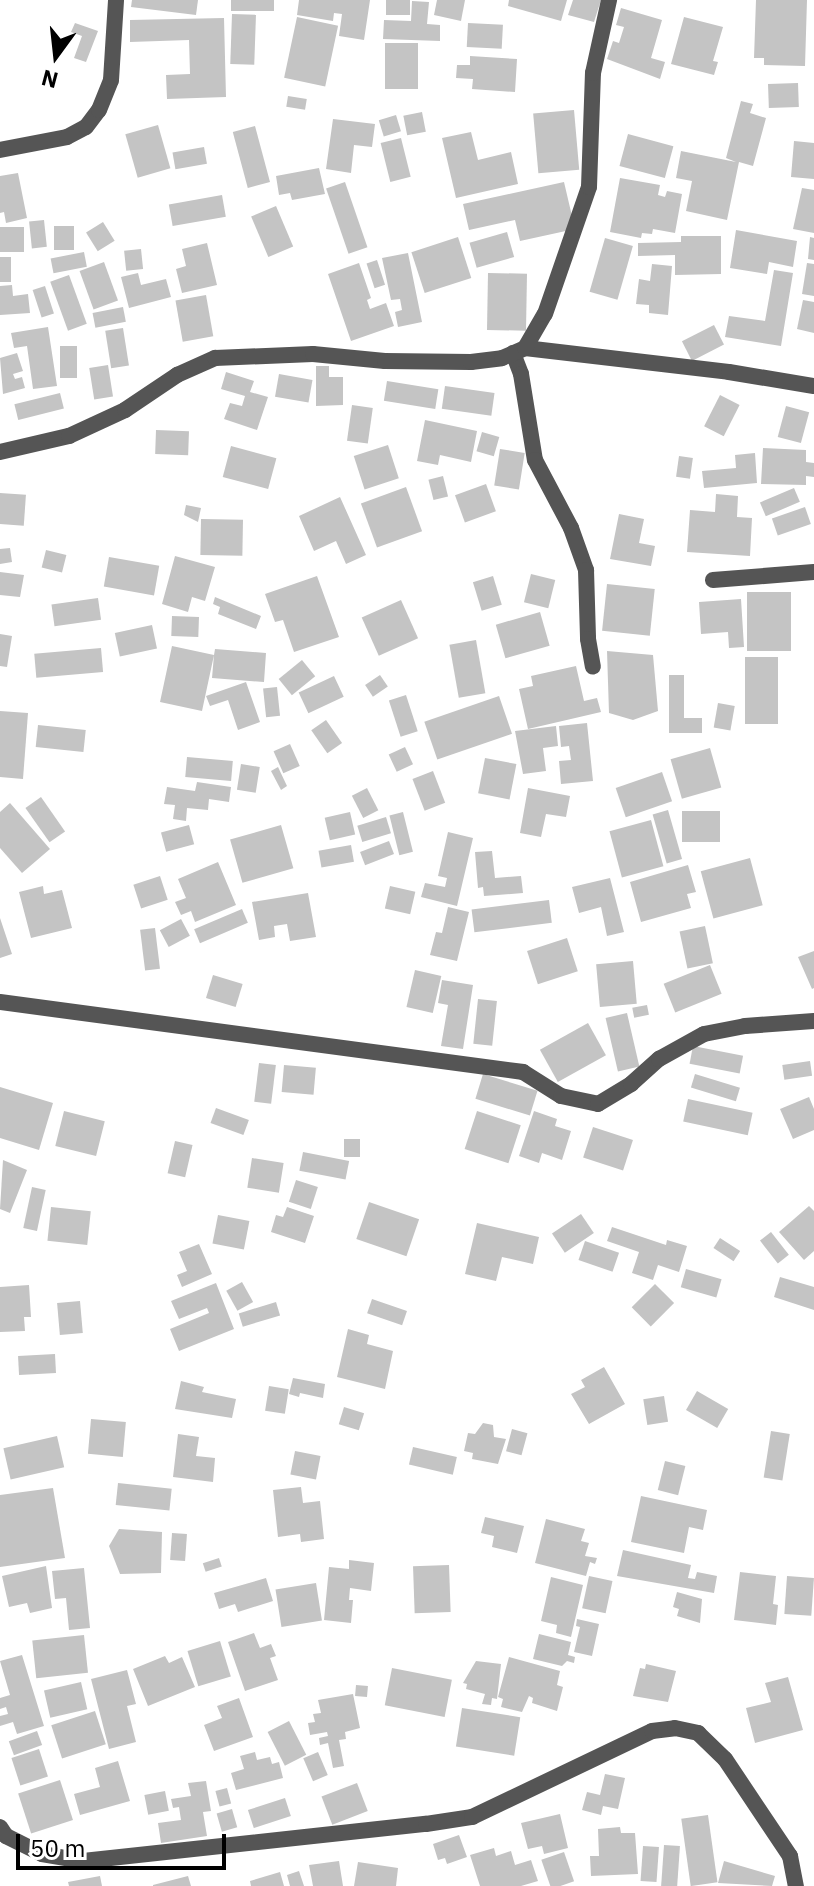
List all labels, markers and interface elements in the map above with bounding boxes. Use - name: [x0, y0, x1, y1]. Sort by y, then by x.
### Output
- north arrow: [16, 16, 96, 96]
- text: N: [38, 64, 61, 96]
- scale bar: [20, 1818, 230, 1868]
- text: 50 m: [30, 1832, 85, 1864]

